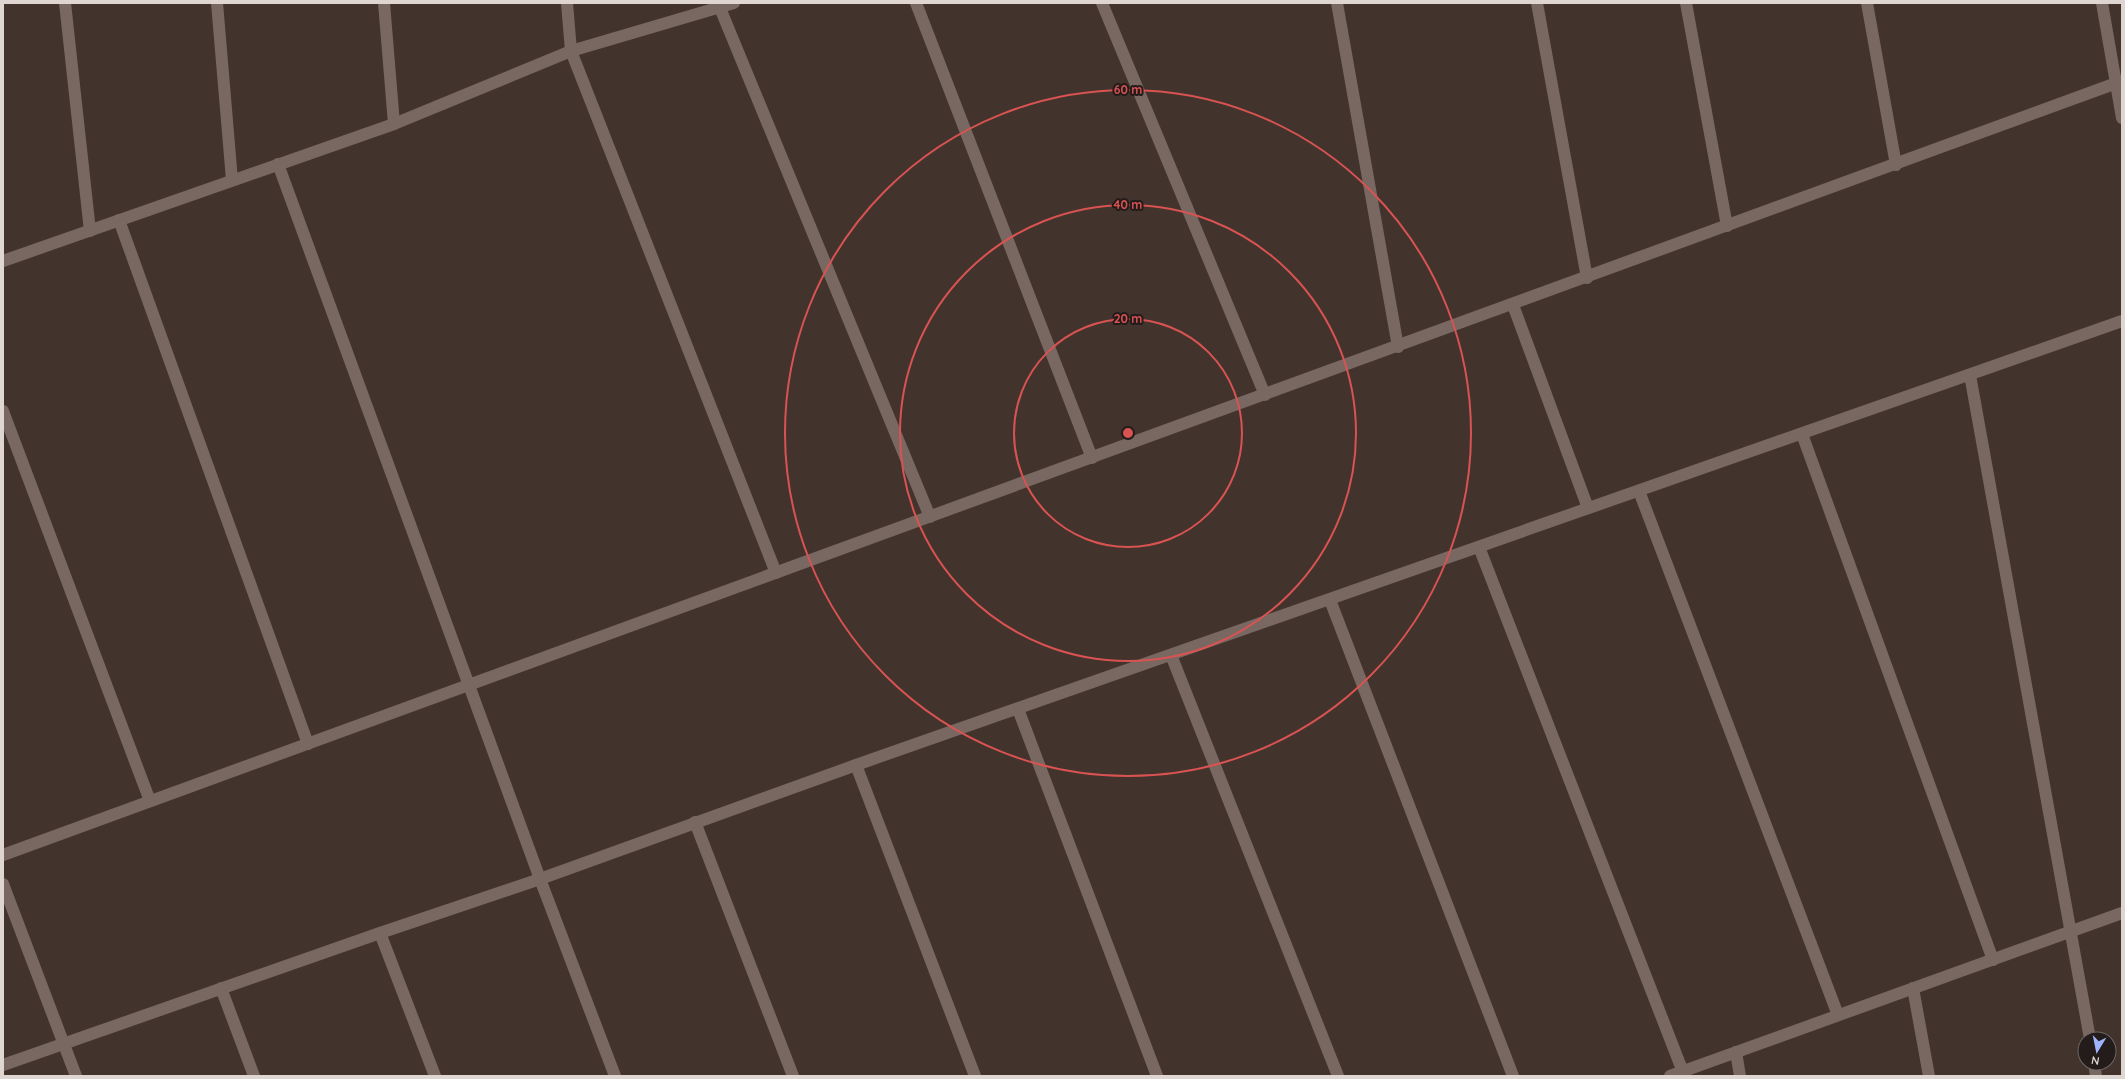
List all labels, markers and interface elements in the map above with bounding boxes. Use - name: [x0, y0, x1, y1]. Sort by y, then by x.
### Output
- text: 60 m: [1114, 82, 1142, 97]
- text: 40 m: [1114, 197, 1142, 212]
- text: 20 m: [1114, 311, 1142, 326]
- centre of rings: [1121, 426, 1135, 440]
- north arrow: [2077, 1031, 2117, 1071]
- text: N: [2090, 1053, 2100, 1068]

